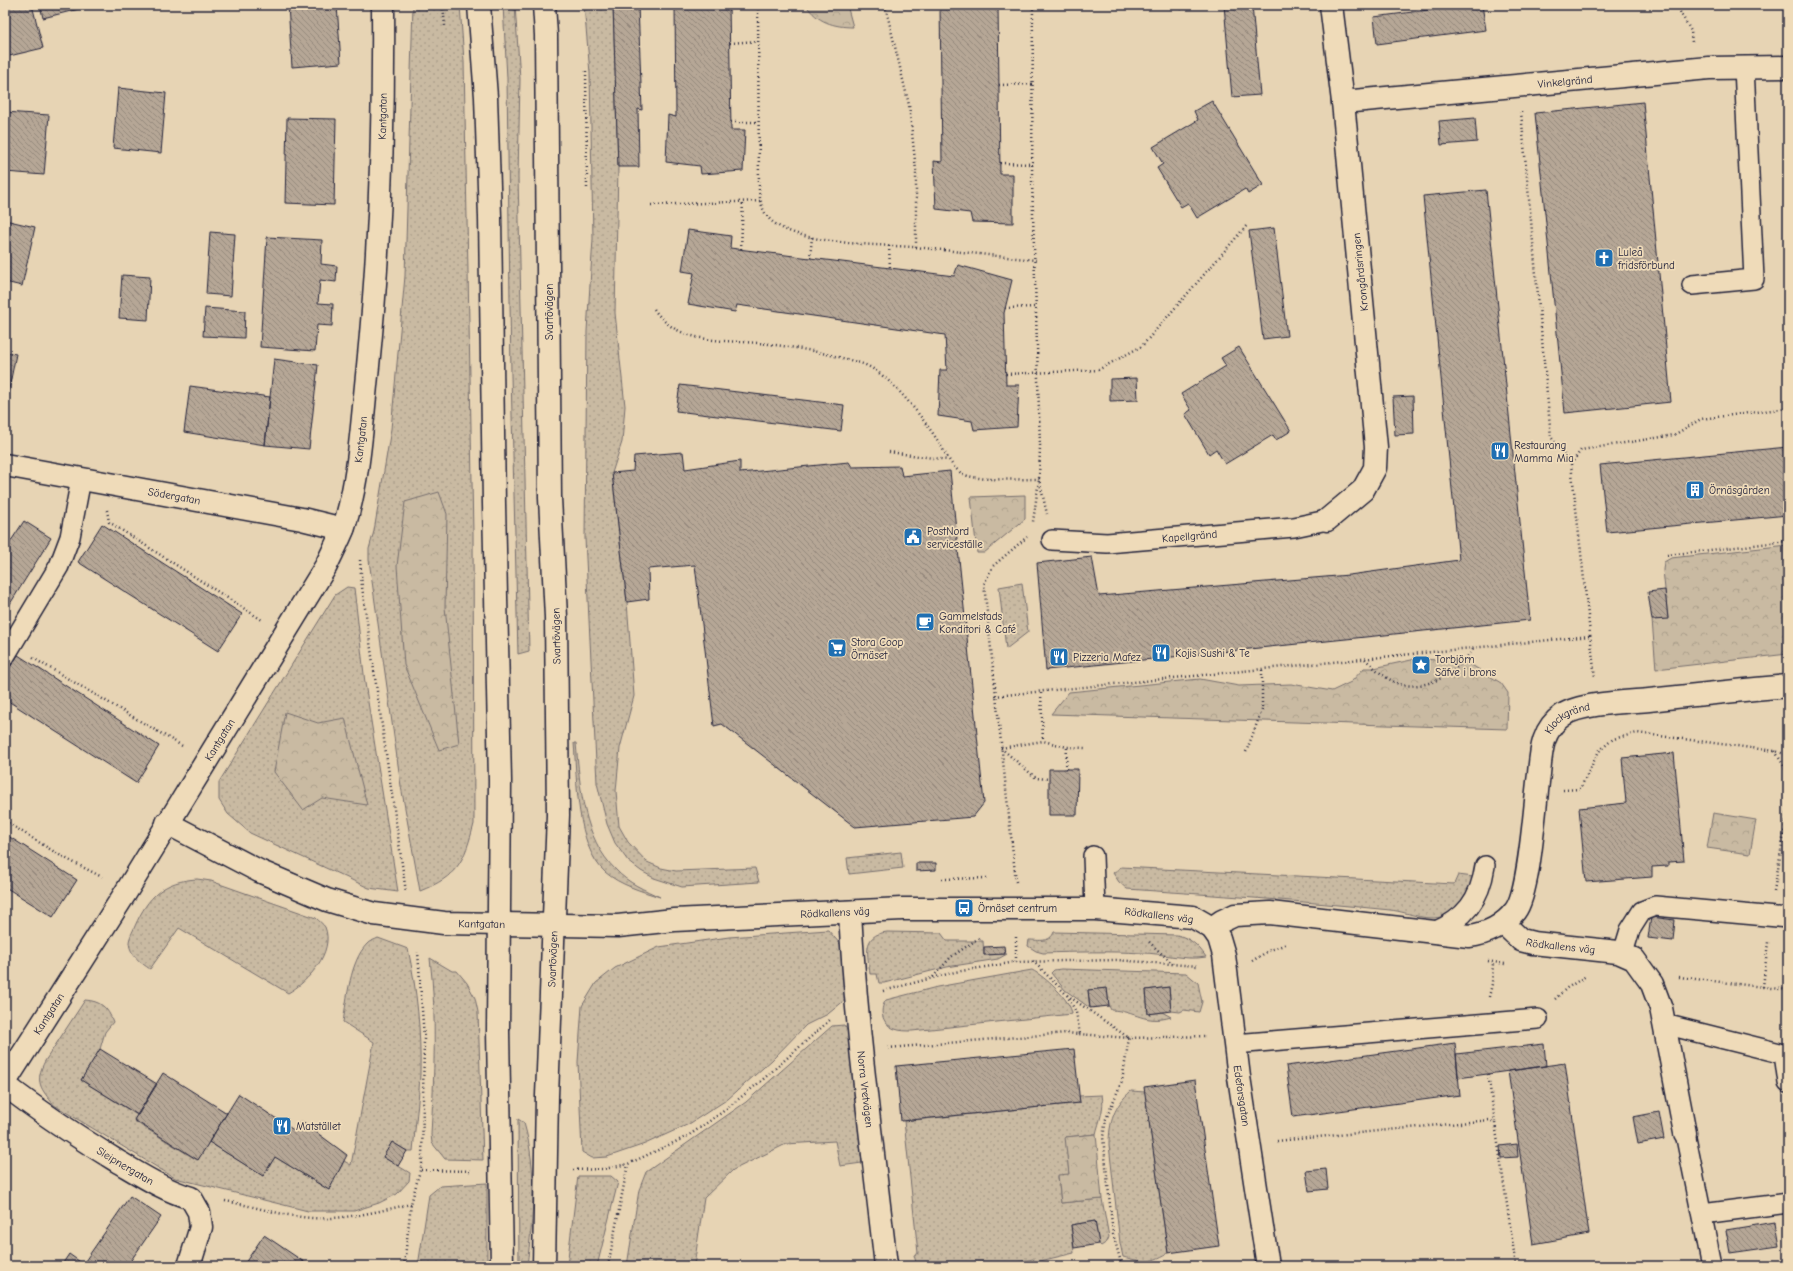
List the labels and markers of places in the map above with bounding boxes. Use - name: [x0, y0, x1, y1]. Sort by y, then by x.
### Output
- place label: Luleå fridsförbund: [1617, 246, 1675, 272]
- church icon: Luleå fridsförbund: [1593, 247, 1615, 269]
- place label: Restaurang Mamma Mia: [1514, 439, 1574, 465]
- restaurant icon: Restaurang Mamma Mia: [1489, 440, 1511, 462]
- building icon: Örnäsgården: [1684, 479, 1706, 501]
- place label: Örnäsgården: [1709, 484, 1770, 497]
- place label: PostNord serviceställe: [927, 525, 983, 551]
- public building icon: PostNord serviceställe: [902, 526, 924, 548]
- place label: Gammelstads Konditori & Café: [939, 610, 1016, 636]
- cafe icon: Gammelstads Konditori & Café: [914, 611, 936, 633]
- place label: Stora Coop Örnäset: [851, 636, 904, 662]
- supermarket icon: Stora Coop Örnäset: [826, 637, 848, 659]
- restaurant icon: Kojis Sushi & Te: [1150, 642, 1172, 664]
- restaurant icon: Pizzeria Mafez: [1048, 646, 1070, 668]
- place label: Kojis Sushi & Te: [1175, 647, 1250, 660]
- place label: Pizzeria Mafez: [1073, 651, 1141, 664]
- place label: Torbjörn Säfve i brons: [1435, 653, 1497, 679]
- place icon: Torbjörn Säfve i brons: [1410, 654, 1432, 676]
- bus stop icon: Örnäset centrum: [953, 897, 975, 919]
- place label: Örnäset centrum: [978, 902, 1057, 915]
- restaurant icon: Matstället: [271, 1115, 293, 1137]
- place label: Matstället: [296, 1120, 341, 1133]

